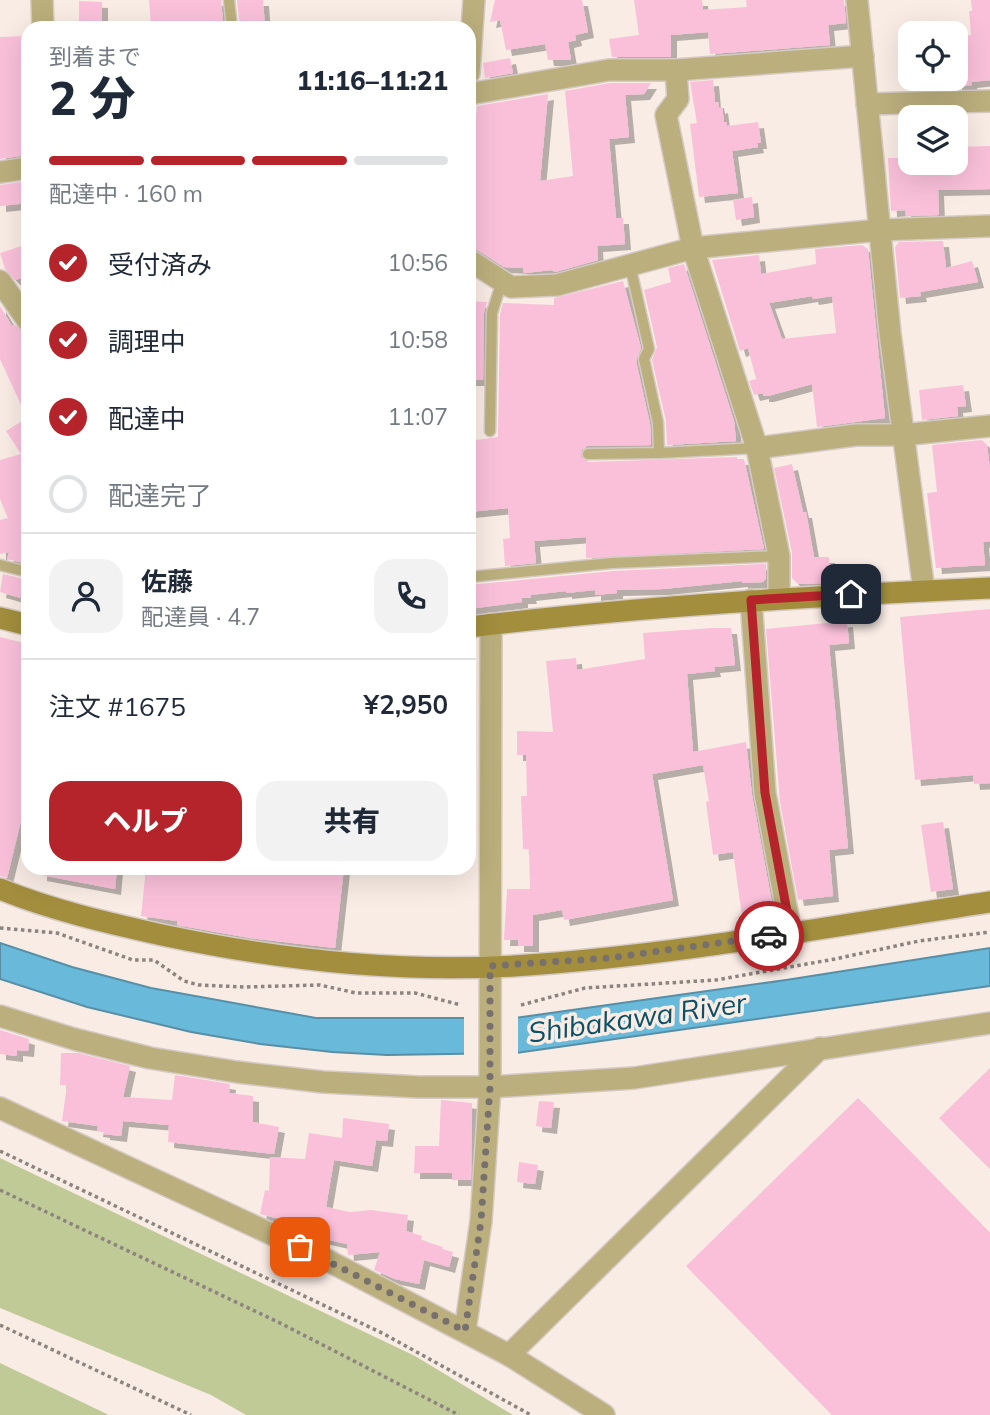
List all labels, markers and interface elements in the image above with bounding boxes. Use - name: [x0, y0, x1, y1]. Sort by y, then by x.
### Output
- map controls: [898, 21, 968, 175]
- button: locate: [898, 21, 968, 91]
- text: 到着まで: [49, 42, 141, 71]
- text: 11:16–11:21: [297, 64, 448, 97]
- text: 2 分: [49, 69, 136, 127]
- button: layers: [898, 105, 968, 175]
- text: 配達中 · 160 m: [49, 179, 203, 208]
- icon: check: [49, 244, 87, 282]
- text: 受付済み: [108, 248, 212, 281]
- text: 10:56: [388, 248, 448, 277]
- icon: check: [49, 321, 87, 359]
- text: 調理中: [108, 325, 186, 358]
- text: 10:58: [388, 325, 448, 354]
- icon: check: [49, 398, 87, 436]
- text: 配達中: [108, 402, 186, 435]
- text: 11:07: [388, 402, 448, 431]
- text: 配達完了: [108, 479, 212, 512]
- button: person: [49, 559, 123, 633]
- button: phone: [374, 559, 448, 633]
- pin: [821, 564, 881, 624]
- text: 佐藤: [141, 565, 193, 598]
- icon: home: [832, 575, 870, 613]
- text: 配達員 · 4.7: [141, 602, 260, 631]
- text: ¥2,950: [364, 688, 448, 721]
- text: 注文 #1675: [49, 690, 186, 723]
- button: ヘルプ: [49, 781, 242, 861]
- button: 共有: [256, 781, 448, 861]
- courier: [734, 901, 804, 971]
- icon: car: [750, 917, 788, 955]
- water label: Shibakawa River: [526, 984, 750, 1050]
- pin: [270, 1217, 330, 1277]
- icon: bag: [281, 1228, 319, 1266]

